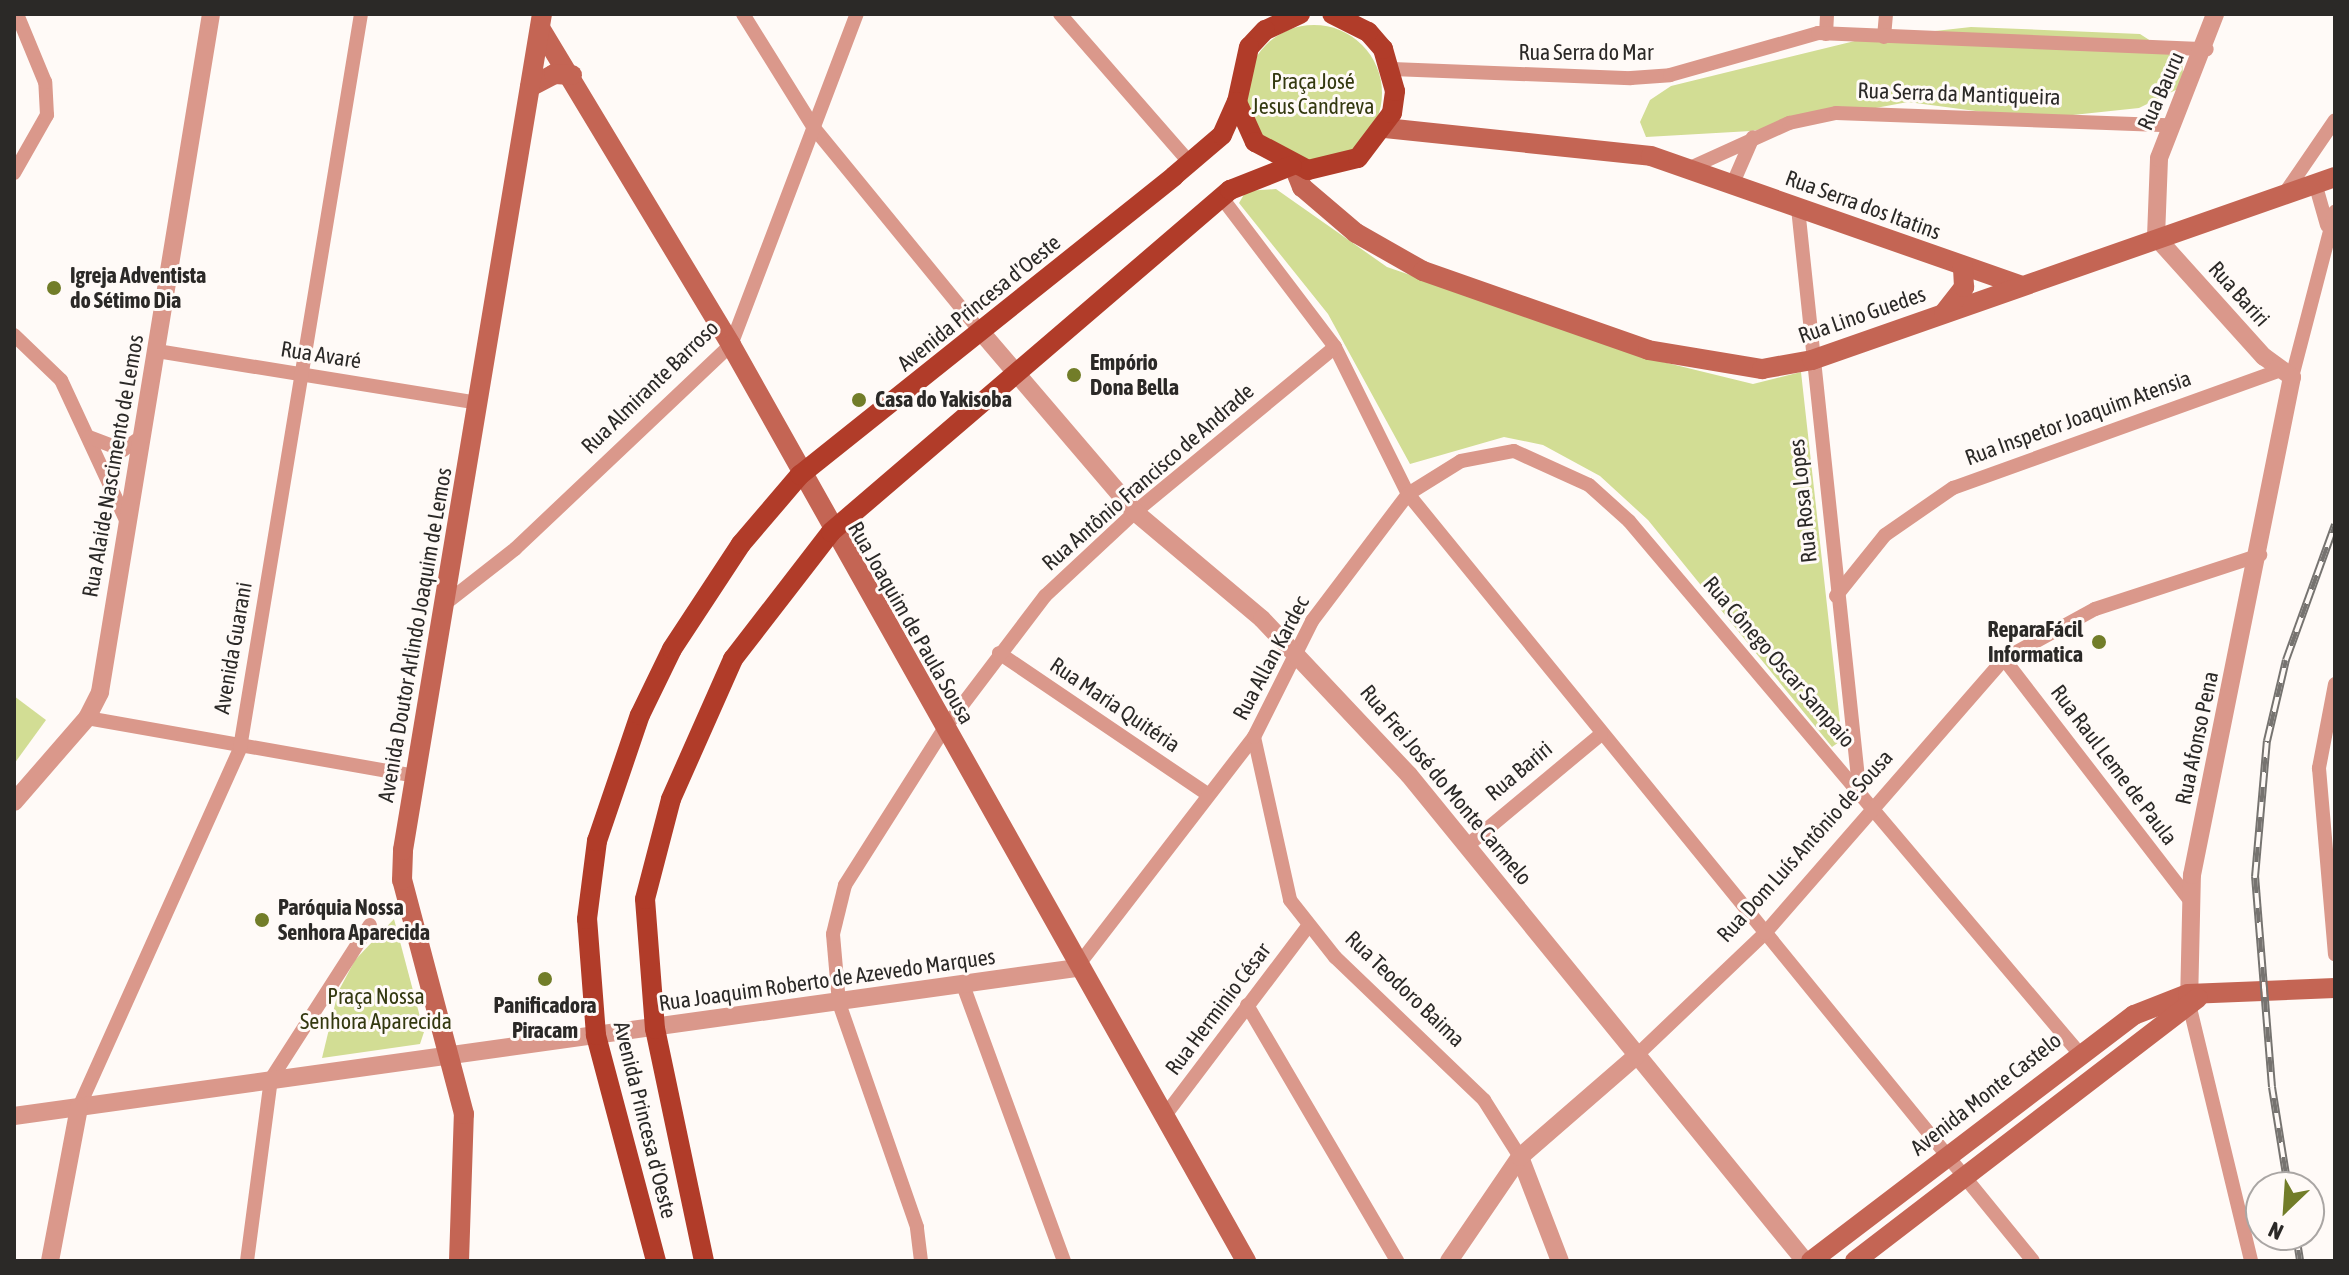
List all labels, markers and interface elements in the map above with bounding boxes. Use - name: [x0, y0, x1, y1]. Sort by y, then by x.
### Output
- street label: Rua Serra do Mar: [1518, 40, 1654, 66]
- street label: Rua Bauru: [2132, 48, 2190, 134]
- park label: Praça José Jesus Candreva: [1252, 68, 1374, 120]
- street label: Rua Serra da Mantiqueira: [1857, 77, 2061, 111]
- street label: Rua Serra dos Itatins: [1782, 165, 1944, 245]
- street label: Avenida Princesa d'Oeste: [892, 229, 1066, 377]
- street label: Rua Bariri: [2203, 256, 2275, 332]
- place label: Igreja Adventista do Sétimo Dia: [70, 262, 206, 314]
- marker: Igreja Adventista do Sétimo Dia: [45, 279, 63, 297]
- street label: Rua Lino Guedes: [1795, 281, 1929, 349]
- street label: Rua Almirante Barroso: [576, 315, 724, 459]
- street label: Rua Alaide Nascimento de Lemos: [77, 333, 149, 599]
- street label: Rua Avaré: [279, 336, 363, 374]
- place label: Empório Dona Bella: [1090, 349, 1179, 400]
- street label: Rua Inspetor Joaquim Atensia: [1961, 365, 2195, 471]
- marker: Empório Dona Bella: [1065, 366, 1083, 384]
- street label: Rua Antônio Francisco de Andrade: [1037, 378, 1259, 576]
- place label: Casa do Yakisoba: [875, 387, 1012, 413]
- marker: Casa do Yakisoba: [850, 391, 868, 409]
- street label: Rua Rosa Lopes: [1783, 438, 1823, 564]
- street label: Avenida Doutor Arlindo Joaquim de Lemos: [373, 466, 457, 804]
- street label: Rua Joaquim de Paula Sousa: [842, 517, 980, 729]
- street label: Rua Cônego Oscar Sampaio: [1698, 571, 1860, 753]
- street label: Avenida Guarani: [208, 580, 258, 716]
- street label: Rua Allan Kardec: [1227, 591, 1315, 725]
- place label: ReparaFácil Informatica: [1987, 616, 2083, 668]
- marker: ReparaFácil Informatica: [2090, 633, 2108, 651]
- street label: Rua Maria Quitéria: [1045, 652, 1185, 758]
- street label: Rua Afonso Pena: [2170, 669, 2224, 807]
- street label: Rua Frei José do Monte Carmelo: [1355, 680, 1537, 890]
- street label: Rua Raul Leme de Paula: [2045, 680, 2183, 850]
- street label: Rua Bariri: [1480, 736, 1558, 806]
- street label: Rua Dom Luís Antônio de Sousa: [1712, 744, 1898, 948]
- place label: Paróquia Nossa Senhora Aparecida: [278, 894, 430, 946]
- marker: Paróquia Nossa Senhora Aparecida: [253, 911, 271, 929]
- street label: Rua Teodoro Baima: [1340, 925, 1470, 1053]
- street label: Rua Herminio César: [1160, 938, 1276, 1080]
- street label: Rua Joaquim Roberto de Azevedo Marques: [657, 943, 997, 1017]
- marker: Panificadora Piracam: [536, 970, 554, 988]
- park label: Praça Nossa Senhora Aparecida: [300, 983, 452, 1034]
- place label: Panificadora Piracam: [494, 992, 596, 1044]
- street label: Avenida Princesa d'Oeste: [608, 1019, 682, 1221]
- street label: Avenida Monte Castelo: [1905, 1027, 2067, 1161]
- north arrow: [2245, 1171, 2325, 1251]
- text: N: [2264, 1216, 2287, 1245]

